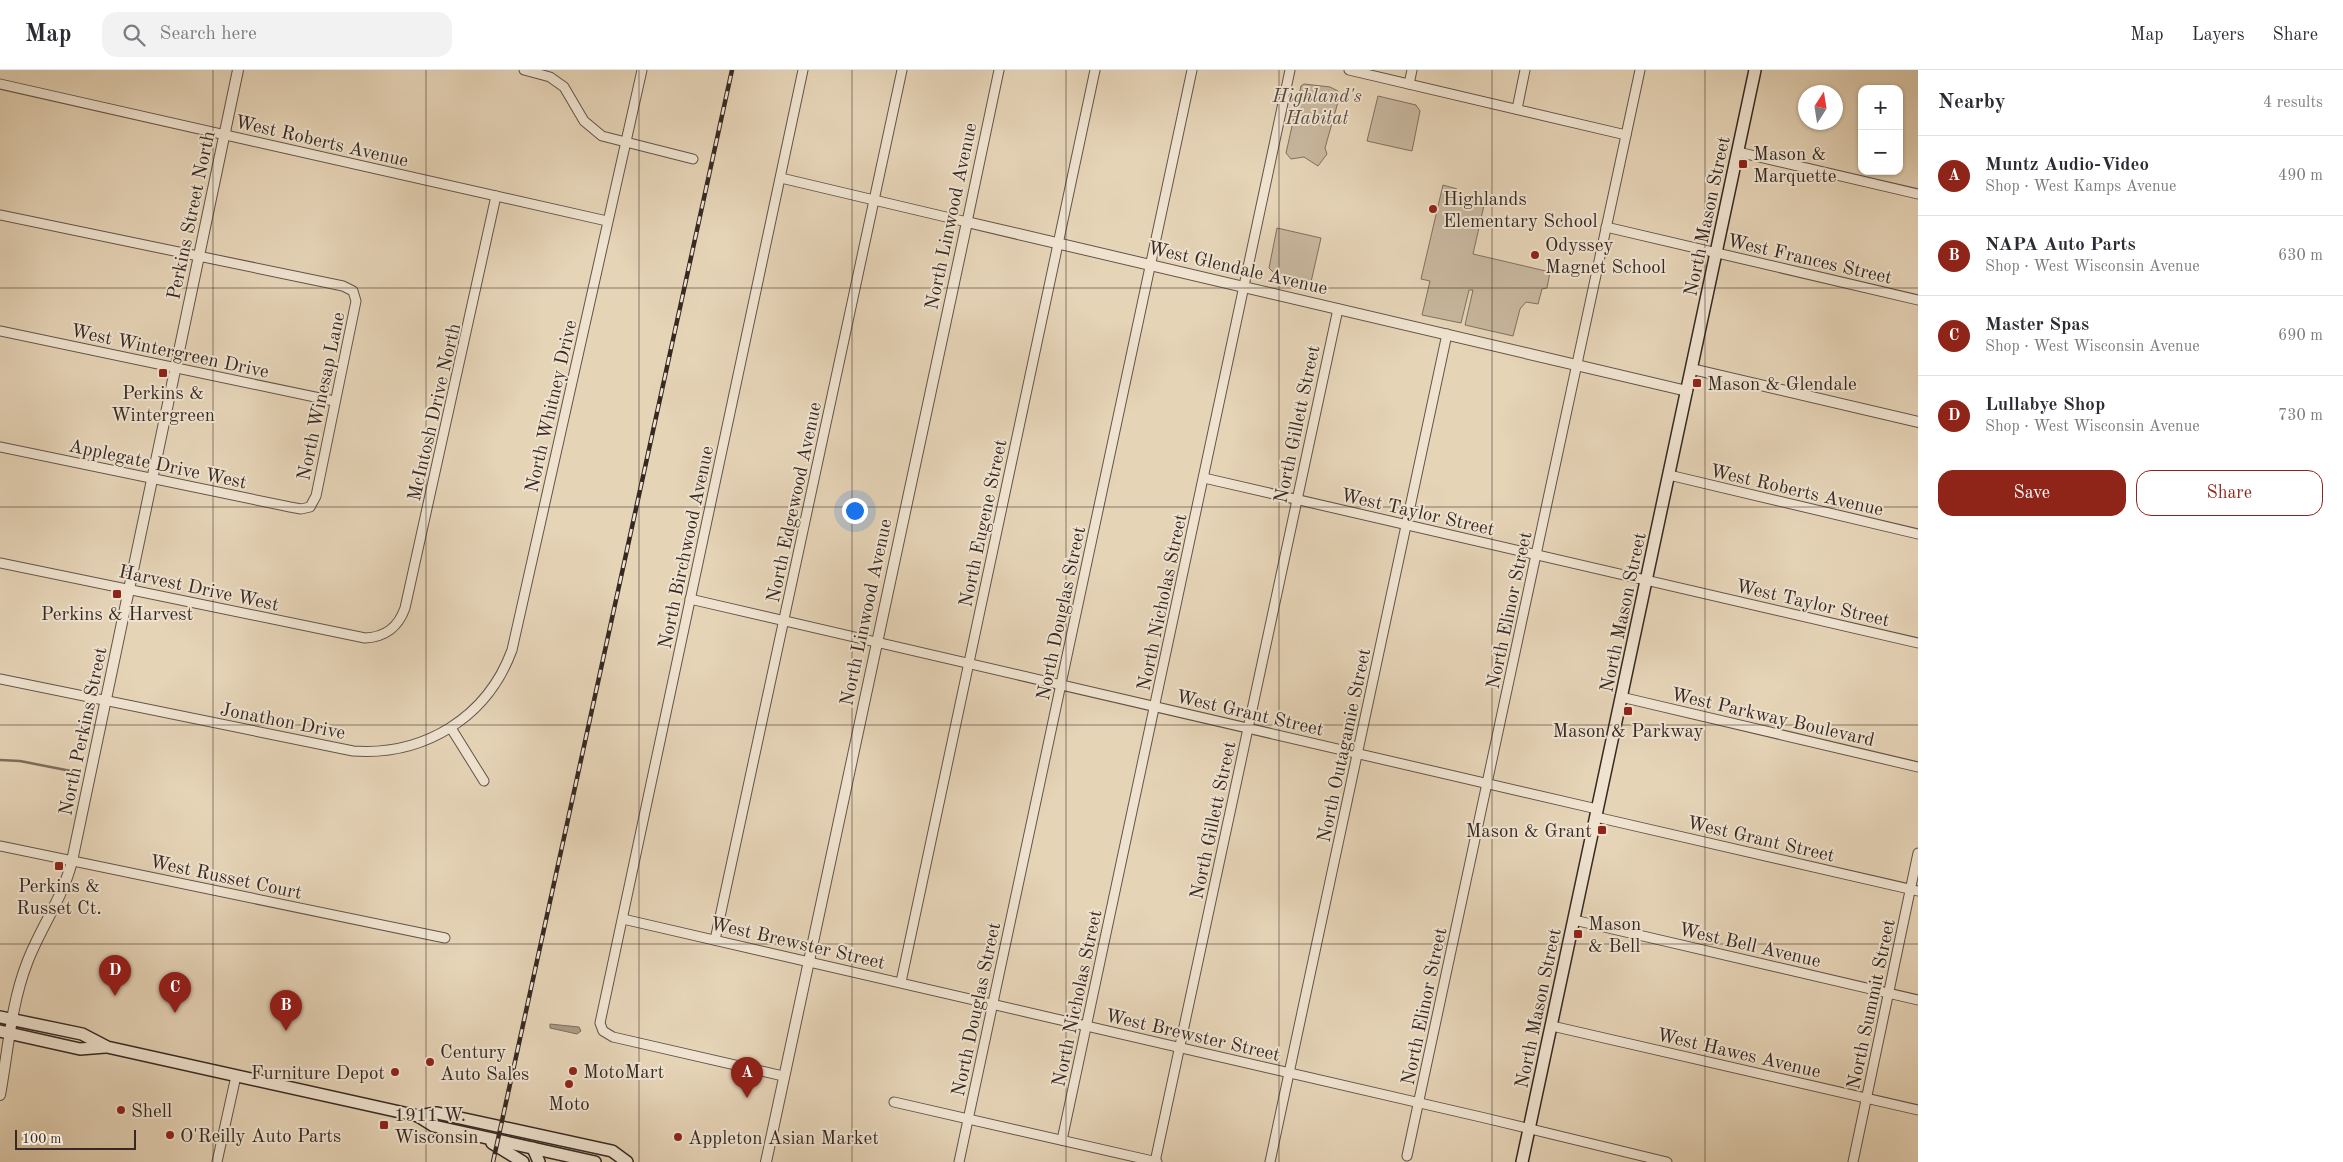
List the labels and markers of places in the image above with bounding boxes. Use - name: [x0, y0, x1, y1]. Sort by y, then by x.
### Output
- place label: Mason & Marquette: [1753, 146, 1837, 187]
- marker: Mason & Marquette: [1737, 158, 1749, 170]
- place label: Highlands Elementary School: [1443, 191, 1598, 232]
- marker: Highlands Elementary School: [1427, 203, 1439, 215]
- place label: Odyssey Magnet School: [1545, 237, 1666, 278]
- marker: Odyssey Magnet School: [1529, 249, 1541, 261]
- marker: Perkins & Wintergreen: [157, 367, 169, 379]
- place label: Mason & Glendale: [1707, 376, 1857, 395]
- marker: Mason & Glendale: [1691, 377, 1703, 389]
- place label: Perkins & Wintergreen: [111, 385, 215, 426]
- marker: Perkins & Harvest: [111, 588, 123, 600]
- place label: Perkins & Harvest: [41, 606, 193, 625]
- marker: Mason & Parkway: [1622, 705, 1634, 717]
- place label: Mason & Parkway: [1552, 723, 1704, 742]
- place label: Mason & Grant: [1465, 823, 1592, 842]
- marker: Mason & Grant: [1596, 824, 1608, 836]
- marker: Perkins & Russet Ct.: [53, 860, 65, 872]
- place label: Perkins & Russet Ct.: [16, 878, 102, 919]
- place label: Mason & Bell: [1588, 916, 1641, 957]
- marker: Mason & Bell: [1572, 928, 1584, 940]
- pin: D: [99, 955, 131, 996]
- pin: C: [159, 972, 191, 1013]
- pin: B: [270, 990, 302, 1031]
- place label: Century Auto Sales: [440, 1044, 529, 1085]
- marker: Century Auto Sales: [424, 1056, 436, 1068]
- pin: A: [731, 1057, 763, 1098]
- place label: MotoMart: [583, 1064, 664, 1083]
- place label: Furniture Depot: [251, 1065, 385, 1084]
- marker: MotoMart: [567, 1065, 579, 1077]
- marker: Furniture Depot: [389, 1066, 401, 1078]
- marker: Moto: [563, 1078, 575, 1090]
- place label: Moto: [548, 1096, 590, 1115]
- place label: Shell: [131, 1103, 172, 1122]
- marker: Shell: [115, 1104, 127, 1116]
- place label: 1911 W. Wisconsin: [394, 1107, 478, 1148]
- marker: 1911 W. Wisconsin: [378, 1119, 390, 1131]
- place label: O'Reilly Auto Parts: [180, 1128, 341, 1147]
- marker: O'Reilly Auto Parts: [164, 1129, 176, 1141]
- place label: Appleton Asian Market: [688, 1130, 879, 1149]
- marker: Appleton Asian Market: [672, 1131, 684, 1143]

